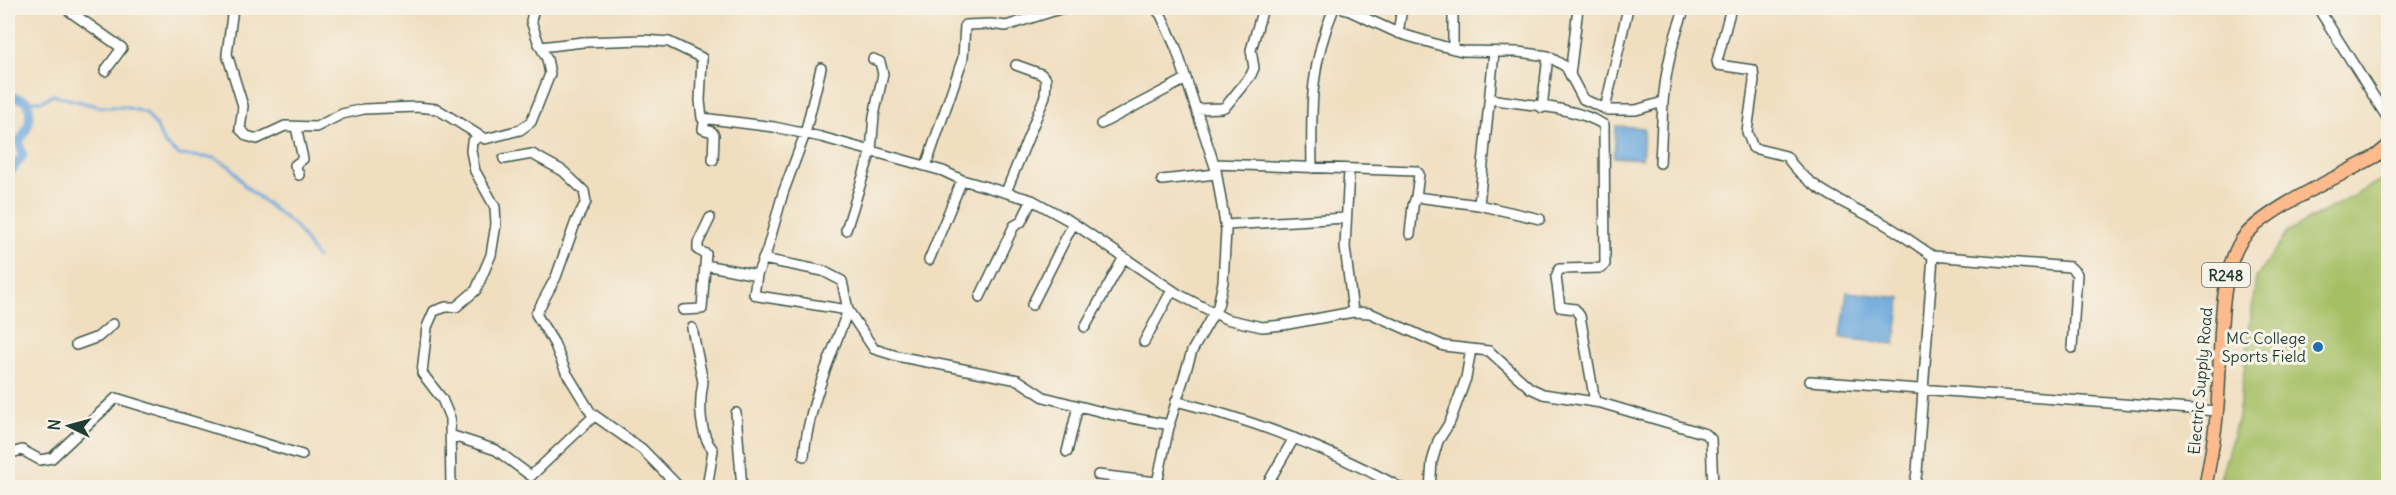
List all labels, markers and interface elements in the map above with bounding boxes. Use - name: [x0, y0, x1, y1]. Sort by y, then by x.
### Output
- road number: R248: [2202, 263, 2250, 287]
- street label: Electric Supply Road: [2184, 307, 2216, 455]
- place label: MC College Sports Field: [2222, 328, 2306, 366]
- marker: MC College Sports Field: [2311, 340, 2325, 354]
- north arrow: [39, 396, 99, 456]
- text: N: [44, 418, 65, 431]

